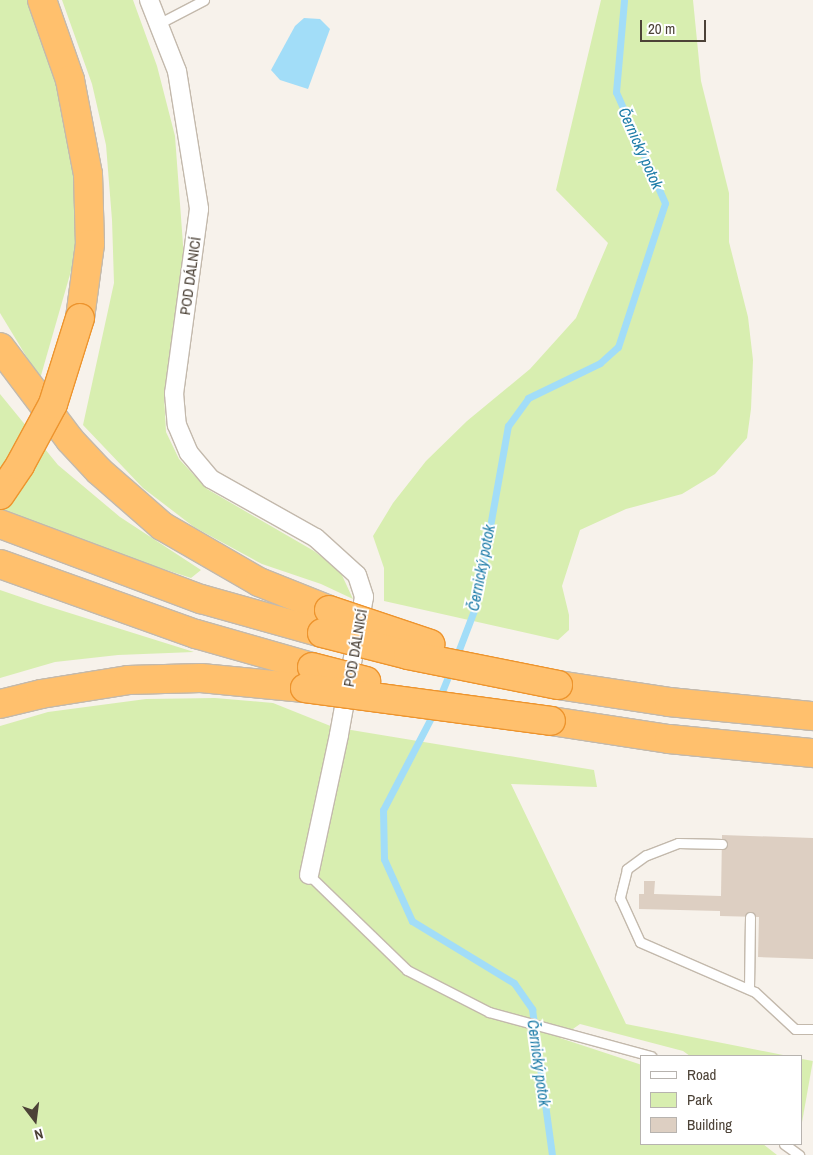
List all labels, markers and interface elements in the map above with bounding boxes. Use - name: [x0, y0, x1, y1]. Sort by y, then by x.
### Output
- scale bar: [643, 10, 709, 42]
- text: 20 m: [648, 18, 675, 39]
- water label: Černický potok: [614, 104, 668, 192]
- street label: POD DÁLNICÍ: [176, 236, 204, 316]
- water label: Černický potok: [463, 523, 499, 613]
- street label: POD DÁLNICÍ: [339, 608, 371, 688]
- water label: Černický potok: [523, 1018, 555, 1108]
- legend: [640, 1055, 803, 1145]
- text: Road: [687, 1064, 716, 1085]
- text: Park: [687, 1089, 712, 1110]
- north arrow: [10, 1095, 60, 1145]
- text: Building: [687, 1114, 732, 1135]
- text: N: [33, 1125, 45, 1144]

